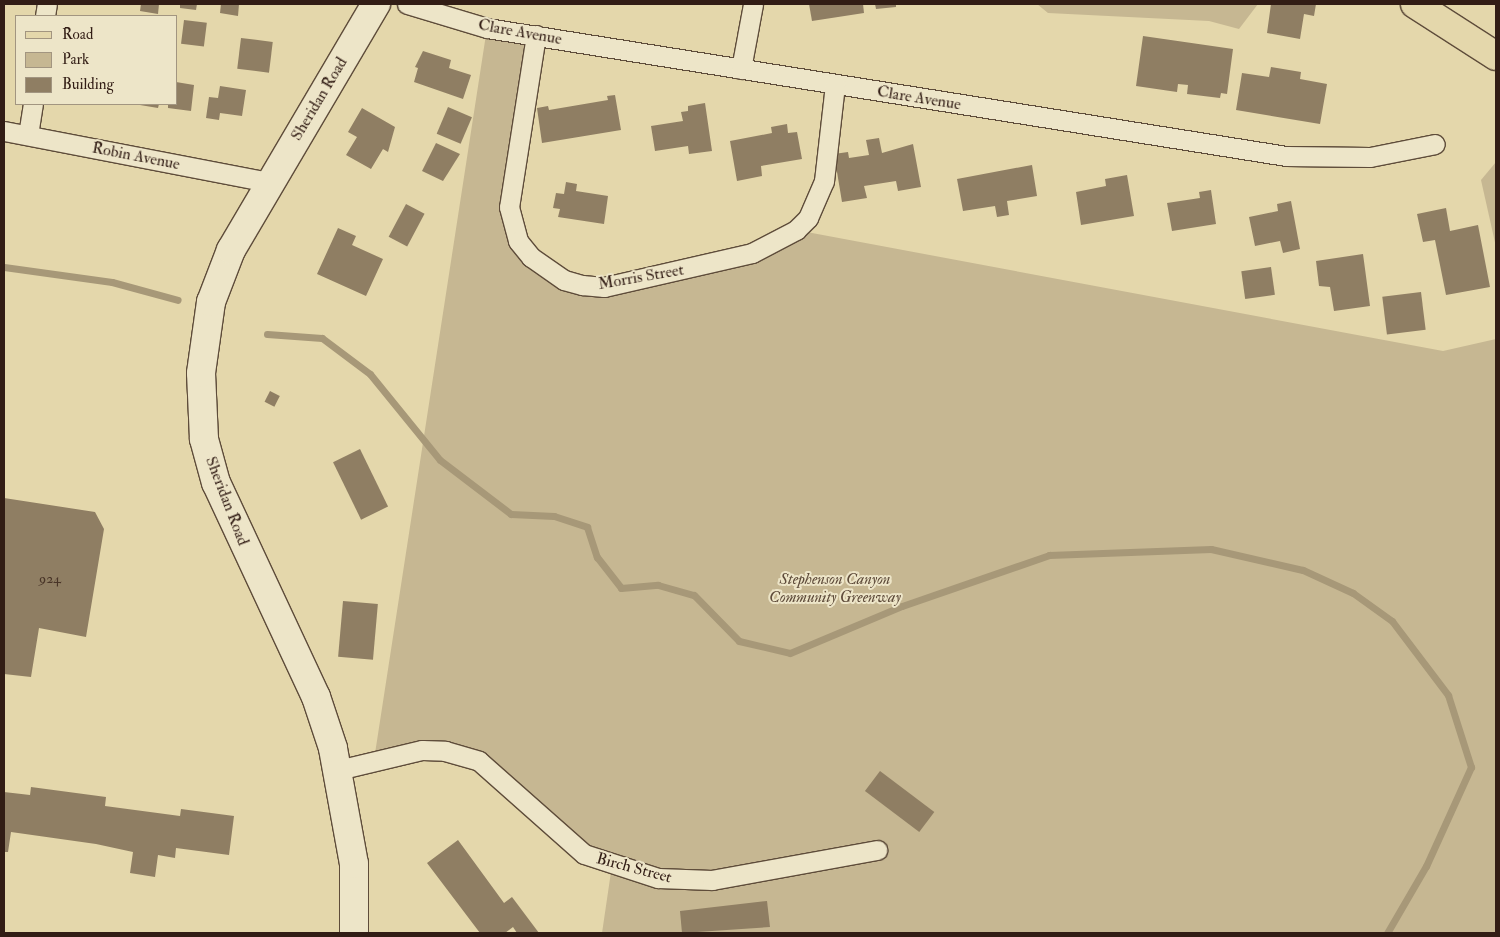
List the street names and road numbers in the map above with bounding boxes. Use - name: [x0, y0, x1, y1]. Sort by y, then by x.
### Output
- street label: Clare Avenue: [477, 15, 563, 49]
- street label: Sheridan Road: [287, 54, 351, 144]
- street label: Clare Avenue: [876, 82, 962, 114]
- street label: Robin Avenue: [90, 138, 182, 174]
- street label: Morris Street: [597, 260, 685, 294]
- street label: Sheridan Road: [201, 454, 253, 548]
- street label: Birch Street: [594, 849, 674, 887]

